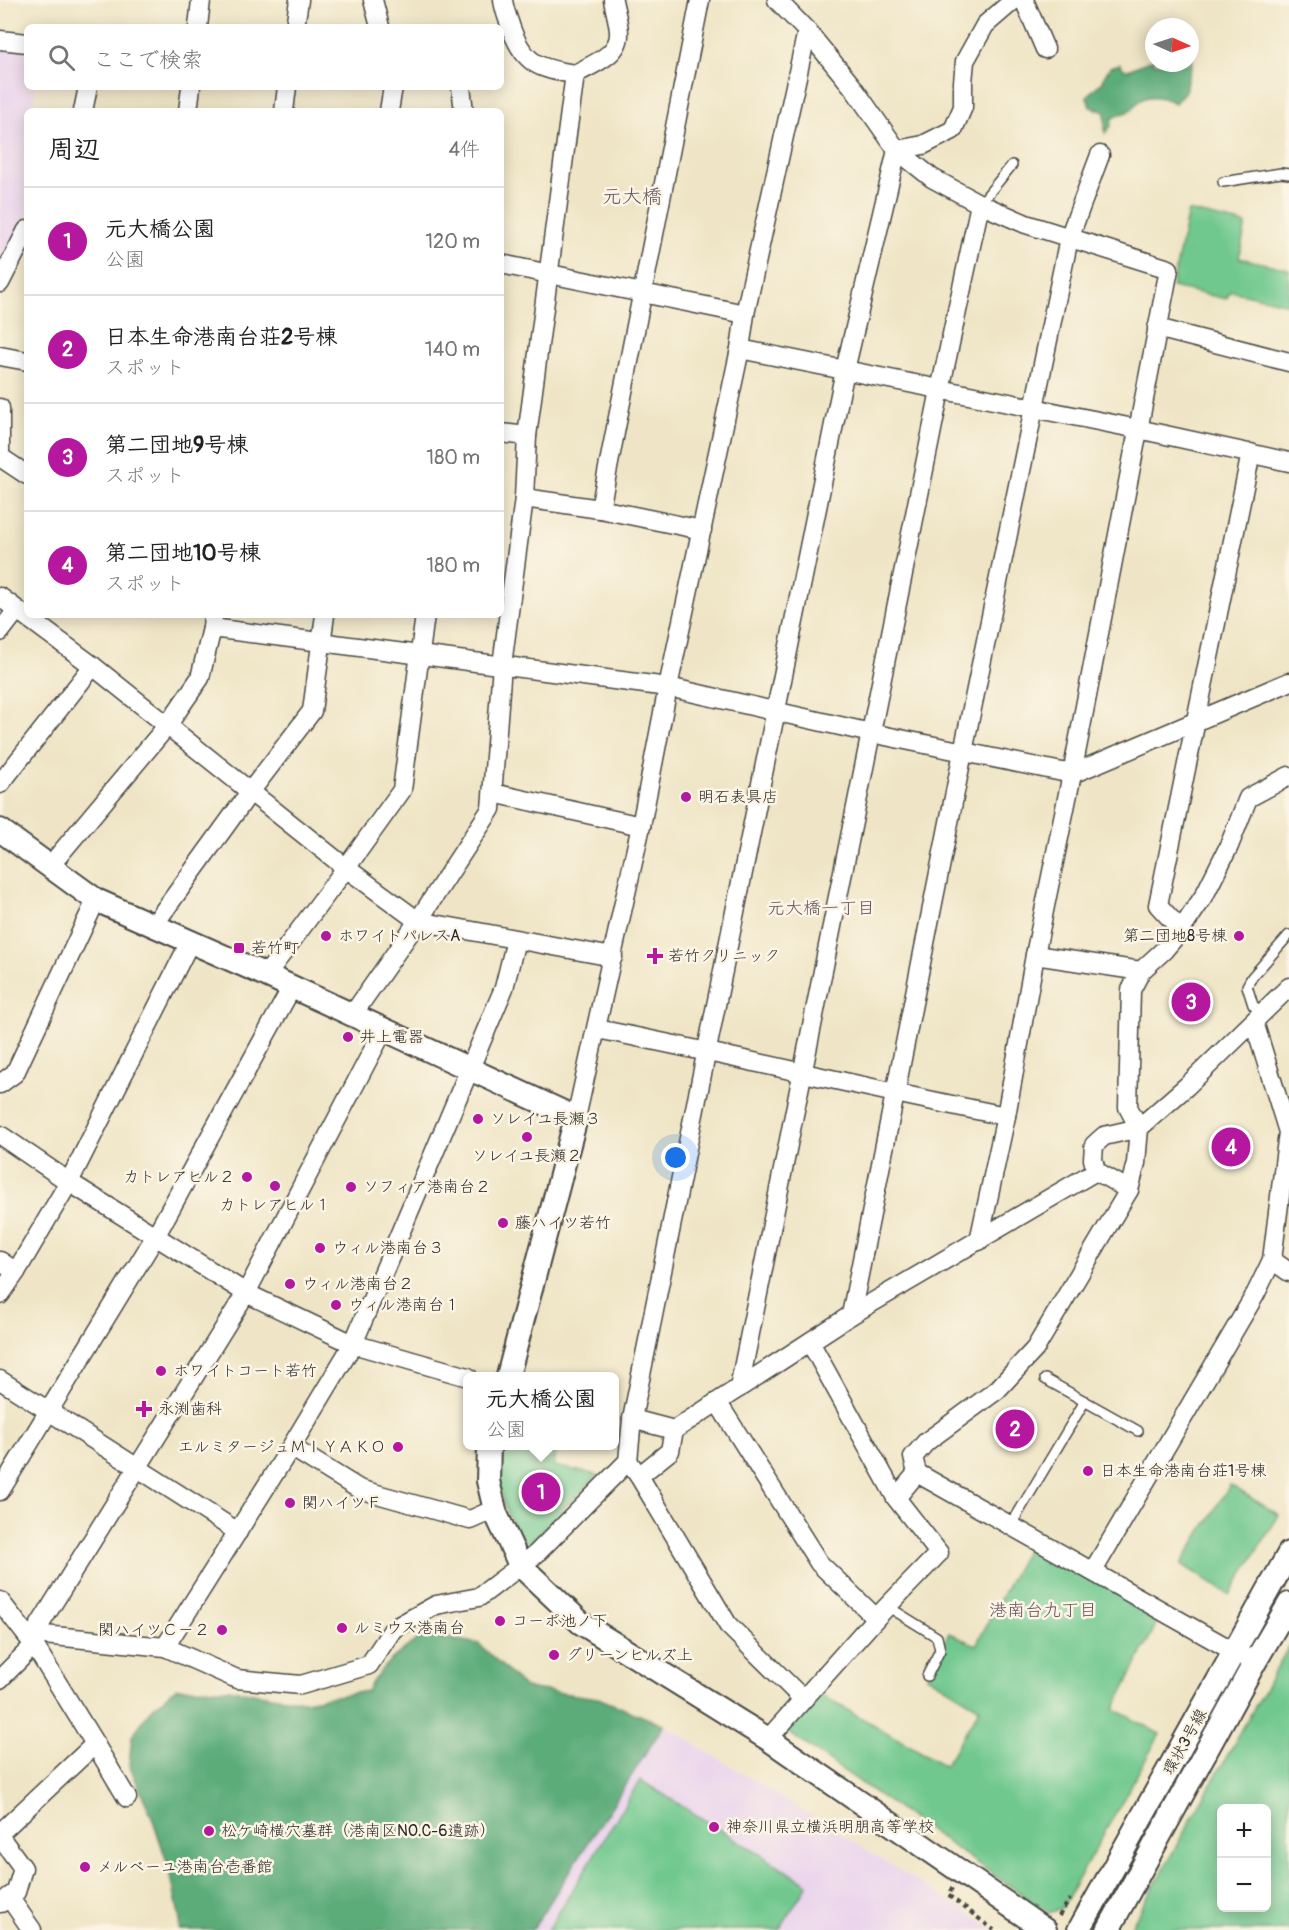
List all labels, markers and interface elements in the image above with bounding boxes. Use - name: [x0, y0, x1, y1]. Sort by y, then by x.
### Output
- north arrow: [1145, 18, 1199, 72]
- search box: [24, 24, 504, 90]
- icon: search: [45, 41, 78, 74]
- text: ここで検索: [93, 46, 203, 74]
- text: 周辺: [48, 134, 100, 166]
- text: 4件: [448, 137, 480, 162]
- district label: 元大橋: [602, 184, 662, 209]
- text: 元大橋公園: [105, 215, 215, 243]
- text: 1: [64, 229, 71, 254]
- text: 120 m: [425, 229, 480, 254]
- text: 公園: [105, 247, 145, 272]
- text: 日本生命港南台荘2号棟: [105, 323, 337, 351]
- text: 2: [62, 337, 73, 362]
- text: 140 m: [425, 337, 480, 362]
- text: スポット: [105, 355, 185, 380]
- text: 第二団地9号棟: [105, 431, 248, 459]
- text: 3: [62, 445, 73, 470]
- text: 180 m: [426, 445, 480, 470]
- text: スポット: [105, 463, 185, 488]
- text: 第二団地10号棟: [105, 539, 261, 567]
- text: 4: [62, 553, 73, 578]
- text: 180 m: [426, 553, 480, 578]
- text: スポット: [105, 571, 185, 596]
- place label: 明石表具店: [698, 787, 778, 807]
- marker: 明石表具店: [679, 790, 693, 804]
- district label: 元大橋一丁目: [767, 897, 875, 920]
- place label: ホワイトパレスA: [338, 926, 460, 946]
- place label: 第二団地8号棟: [1123, 926, 1227, 946]
- marker: ホワイトパレスA: [319, 929, 333, 943]
- marker: 第二団地8号棟: [1232, 929, 1246, 943]
- place label: 若竹町: [251, 938, 299, 958]
- marker: 若竹町: [232, 941, 246, 955]
- place label: 若竹クリニック: [668, 946, 780, 966]
- marker: 若竹クリニック: [646, 947, 664, 965]
- pin: 3: [1172, 980, 1210, 1024]
- place label: 井上電器: [360, 1027, 424, 1047]
- marker: 井上電器: [341, 1030, 355, 1044]
- place label: ソレイユ長瀬３: [490, 1109, 601, 1129]
- marker: ソレイユ長瀬３: [471, 1112, 485, 1126]
- pin: 4: [1212, 1124, 1250, 1170]
- marker: ソレイユ長瀬２: [520, 1130, 534, 1144]
- your location: [661, 1143, 690, 1172]
- place label: ソレイユ長瀬２: [472, 1146, 582, 1166]
- place label: カトレアヒル２: [123, 1167, 235, 1187]
- marker: カトレアヒル２: [240, 1170, 254, 1184]
- place label: ソフィア港南台２: [363, 1177, 491, 1197]
- marker: カトレアヒル１: [268, 1179, 282, 1193]
- marker: ソフィア港南台２: [344, 1180, 358, 1194]
- place label: カトレアヒル１: [219, 1195, 331, 1215]
- place label: 藤ハイツ若竹: [515, 1213, 611, 1233]
- marker: 藤ハイツ若竹: [496, 1216, 510, 1230]
- place label: ウィル港南台３: [332, 1238, 444, 1258]
- marker: ウィル港南台３: [313, 1241, 327, 1255]
- place label: ウィル港南台２: [302, 1274, 414, 1294]
- marker: ウィル港南台２: [283, 1277, 297, 1291]
- place label: ウィル港南台１: [348, 1295, 460, 1315]
- marker: ウィル港南台１: [329, 1298, 343, 1312]
- place label: ホワイトコート若竹: [173, 1361, 317, 1381]
- marker: ホワイトコート若竹: [154, 1364, 168, 1378]
- popup: [463, 1372, 619, 1450]
- text: 元大橋公園: [486, 1385, 596, 1413]
- place label: 永渕歯科: [158, 1399, 222, 1419]
- marker: 永渕歯科: [135, 1400, 153, 1418]
- pin: 2: [996, 1406, 1034, 1452]
- text: 公園: [486, 1417, 526, 1442]
- place label: エルミタージュＭＩＹＡＫＯ: [178, 1437, 386, 1457]
- marker: エルミタージュＭＩＹＡＫＯ: [391, 1440, 405, 1454]
- place label: 日本生命港南台荘1号棟: [1100, 1461, 1266, 1481]
- marker: 日本生命港南台荘1号棟: [1081, 1464, 1095, 1478]
- pin: 1: [522, 1470, 560, 1514]
- place label: 関ハイツＦ: [302, 1493, 382, 1513]
- marker: 関ハイツＦ: [283, 1496, 297, 1510]
- district label: 港南台九丁目: [989, 1599, 1097, 1622]
- place label: コーポ池ノ下: [512, 1611, 608, 1631]
- marker: コーポ池ノ下: [493, 1614, 507, 1628]
- place label: ルミウス港南台: [354, 1618, 465, 1638]
- place label: 関ハイツＣ－２: [98, 1620, 210, 1640]
- marker: ルミウス港南台: [335, 1621, 349, 1635]
- marker: 関ハイツＣ－２: [215, 1623, 229, 1637]
- place label: グリーンヒルズ上: [566, 1645, 693, 1665]
- marker: グリーンヒルズ上: [547, 1648, 561, 1662]
- street label: 環状3号線: [1159, 1705, 1211, 1779]
- map controls: [1217, 1804, 1271, 1912]
- button: +: [1217, 1804, 1271, 1858]
- place label: 神奈川県立横浜明朋高等学校: [726, 1817, 934, 1837]
- marker: 神奈川県立横浜明朋高等学校: [707, 1820, 721, 1834]
- place label: 松ケ崎横穴墓群（港南区NO.C-6遺跡）: [221, 1821, 495, 1841]
- marker: 松ケ崎横穴墓群（港南区NO.C-6遺跡）: [202, 1824, 216, 1838]
- place label: メルベーユ港南台壱番館: [97, 1857, 273, 1877]
- button: −: [1217, 1858, 1271, 1912]
- marker: メルベーユ港南台壱番館: [78, 1860, 92, 1874]

